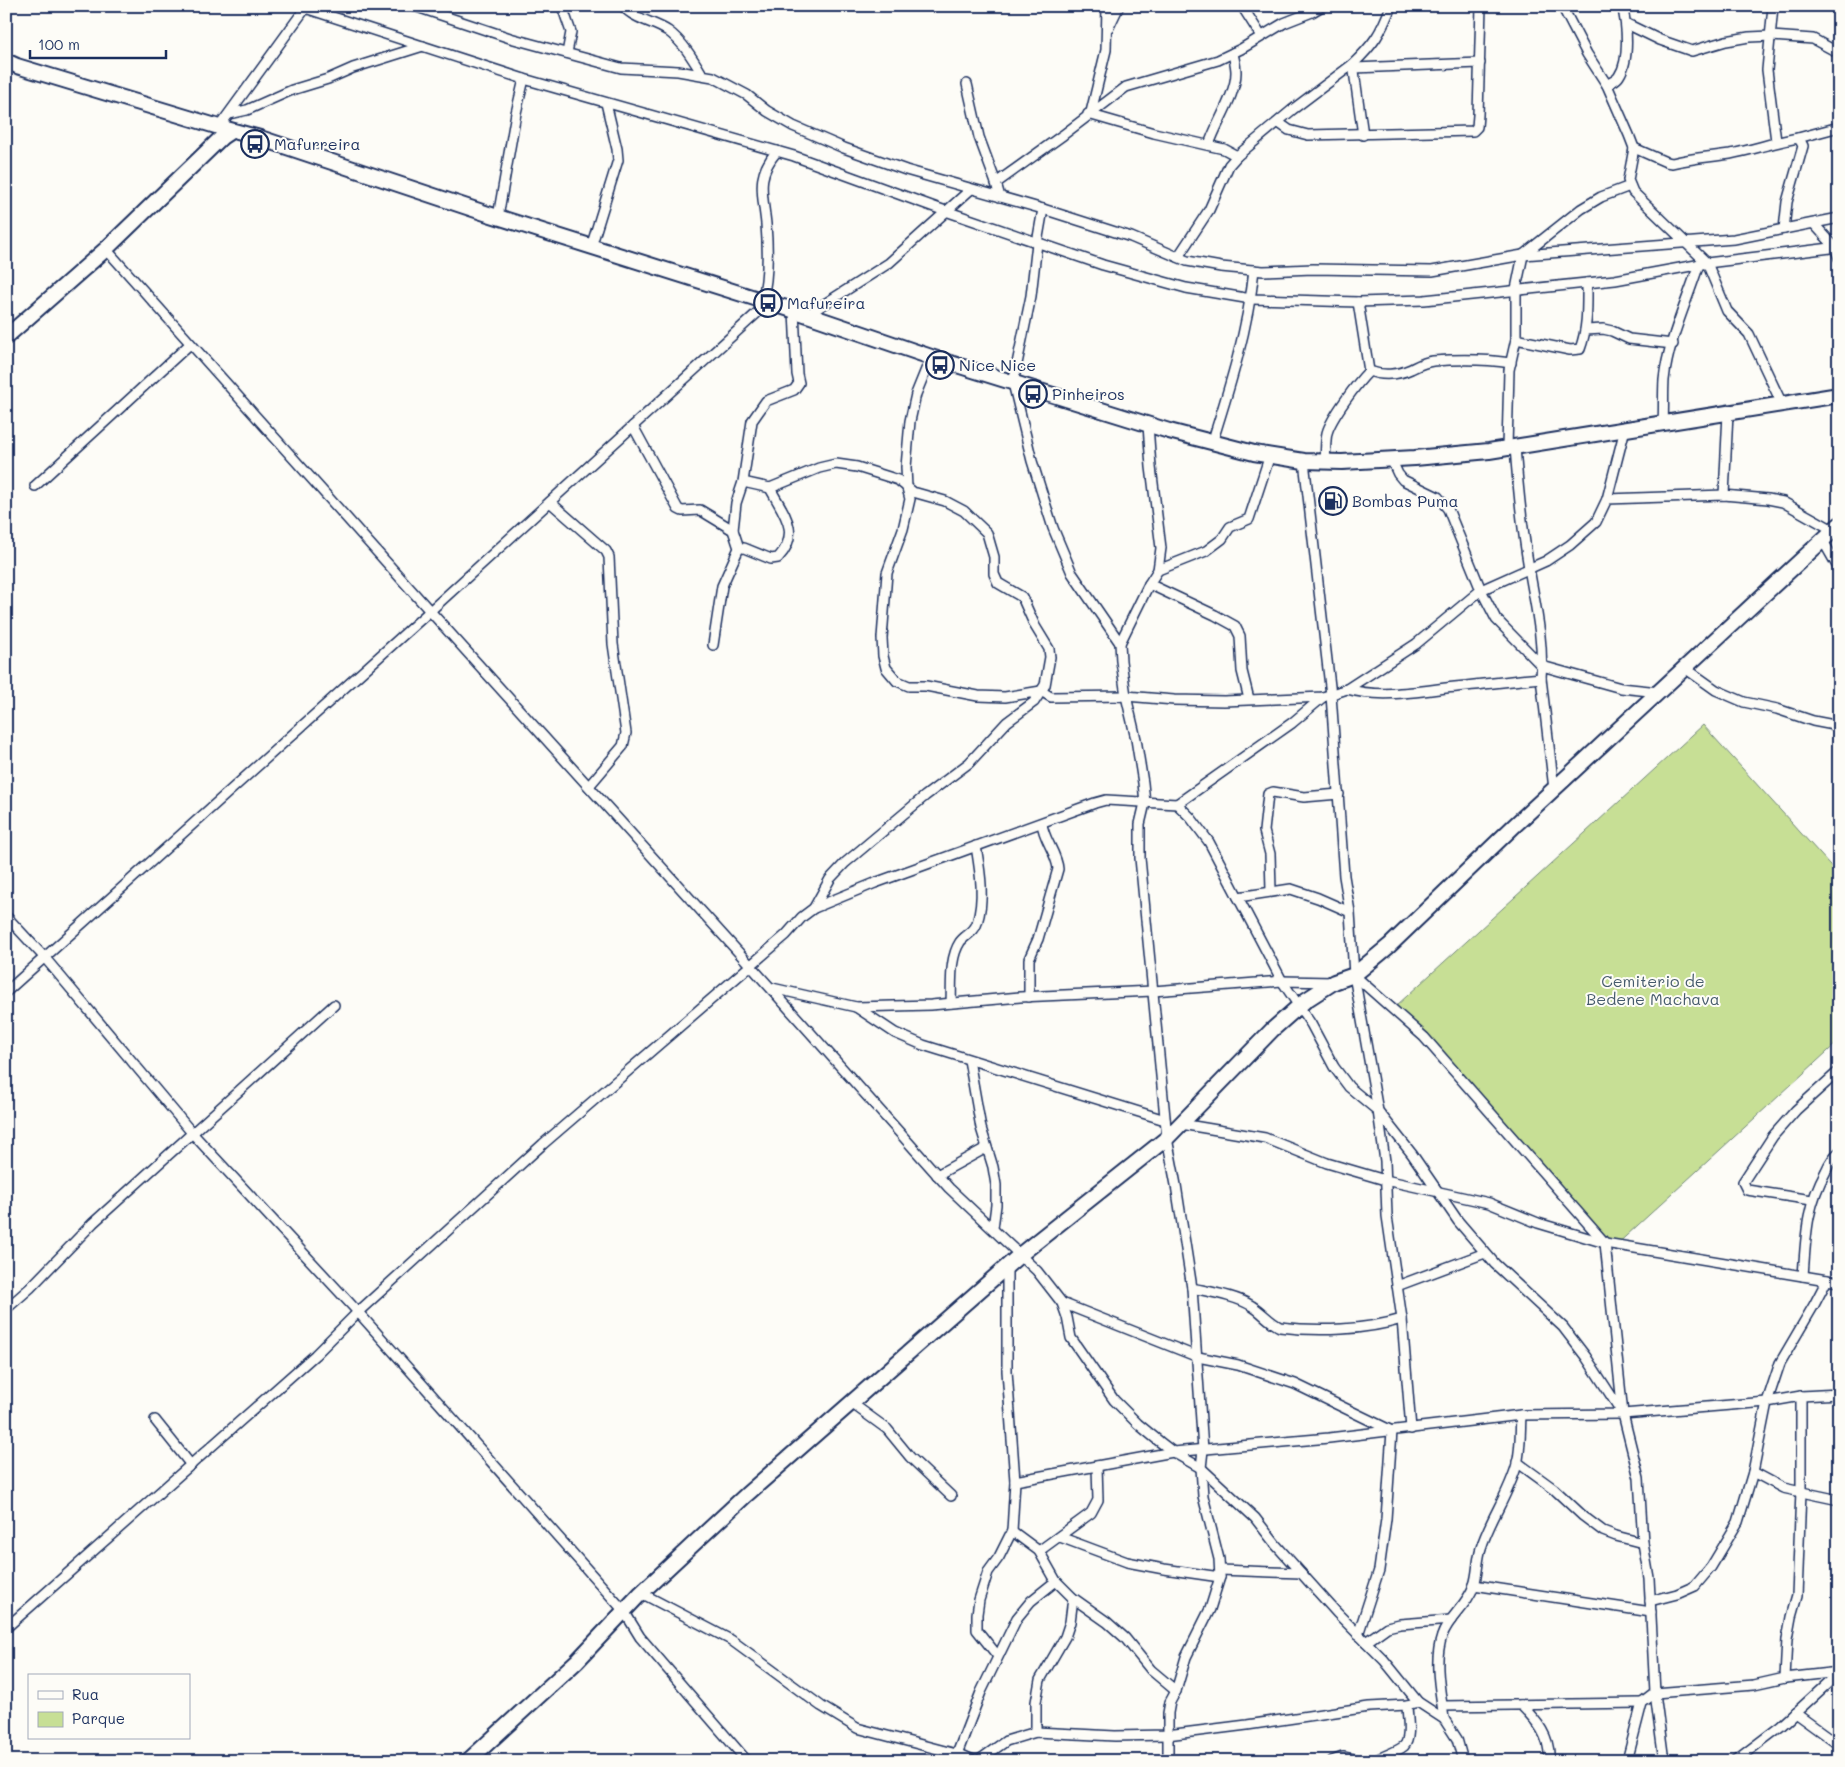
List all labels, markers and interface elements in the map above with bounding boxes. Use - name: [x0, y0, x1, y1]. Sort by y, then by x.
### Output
- scale bar: [30, 28, 166, 60]
- text: 100 m: [38, 34, 80, 54]
- bus stop icon: Mafurreira: [240, 129, 270, 159]
- place label: Mafurreira: [274, 133, 361, 154]
- bus stop icon: Mafureira: [753, 288, 783, 318]
- place label: Mafureira: [787, 292, 866, 313]
- bus stop icon: Nice Nice: [925, 350, 955, 380]
- place label: Nice Nice: [959, 354, 1036, 375]
- bus stop icon: Pinheiros: [1018, 379, 1048, 409]
- place label: Pinheiros: [1052, 383, 1125, 404]
- fuel station icon: Bombas Puma: [1318, 486, 1348, 516]
- place label: Bombas Puma: [1352, 490, 1459, 511]
- park label: Cemiterio de Bedene Machava: [1586, 970, 1720, 1009]
- legend: [28, 1674, 190, 1740]
- text: Rua: [72, 1684, 99, 1704]
- text: Parque: [72, 1708, 125, 1728]

